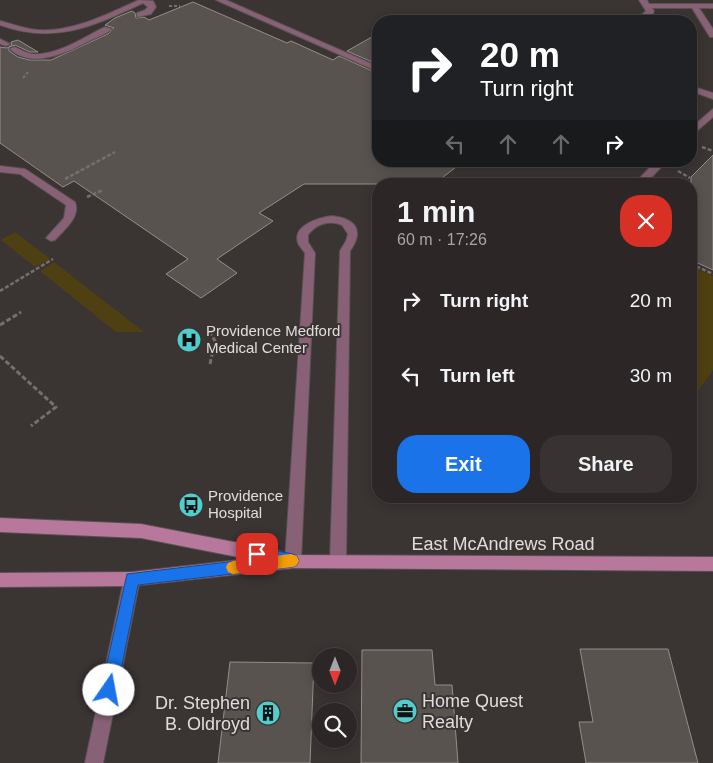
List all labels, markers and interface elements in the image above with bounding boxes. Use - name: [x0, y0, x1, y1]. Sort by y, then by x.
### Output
- icon: right: [397, 35, 462, 100]
- text: 20 m: [480, 35, 560, 74]
- text: Turn right: [480, 76, 573, 101]
- icon: left: [441, 130, 469, 158]
- icon: ahead: [494, 130, 522, 158]
- icon: ahead: [547, 130, 575, 158]
- icon: right: [600, 130, 628, 158]
- text: 1 min: [397, 195, 475, 228]
- button: close: [620, 195, 672, 247]
- text: 60 m · 17:26: [397, 231, 487, 248]
- icon: right: [397, 287, 425, 315]
- text: Turn right: [440, 290, 528, 311]
- text: 20 m: [630, 290, 672, 311]
- place label: Providence Medford Medical Center: [206, 322, 340, 356]
- hospital icon: Providence Medford Medical Center: [176, 327, 202, 353]
- icon: left: [397, 362, 425, 390]
- text: Turn left: [440, 365, 515, 386]
- text: 30 m: [630, 365, 672, 386]
- button: Exit: [397, 435, 530, 493]
- button: Share: [540, 435, 672, 493]
- place label: Providence Hospital: [208, 487, 283, 521]
- bus stop icon: Providence Hospital: [178, 492, 204, 518]
- pin: [236, 533, 278, 575]
- street label: East McAndrews Road: [411, 534, 595, 554]
- icon: arrive: [243, 540, 271, 568]
- north arrow: [312, 648, 358, 692]
- map controls: [312, 648, 357, 748]
- position arrow: [82, 663, 134, 715]
- place label: Home Quest Realty: [422, 691, 523, 732]
- place label: Dr. Stephen B. Oldroyd: [155, 693, 250, 734]
- office icon: Home Quest Realty: [392, 698, 418, 724]
- building icon: Dr. Stephen B. Oldroyd: [255, 700, 281, 726]
- button: search: [312, 703, 357, 748]

